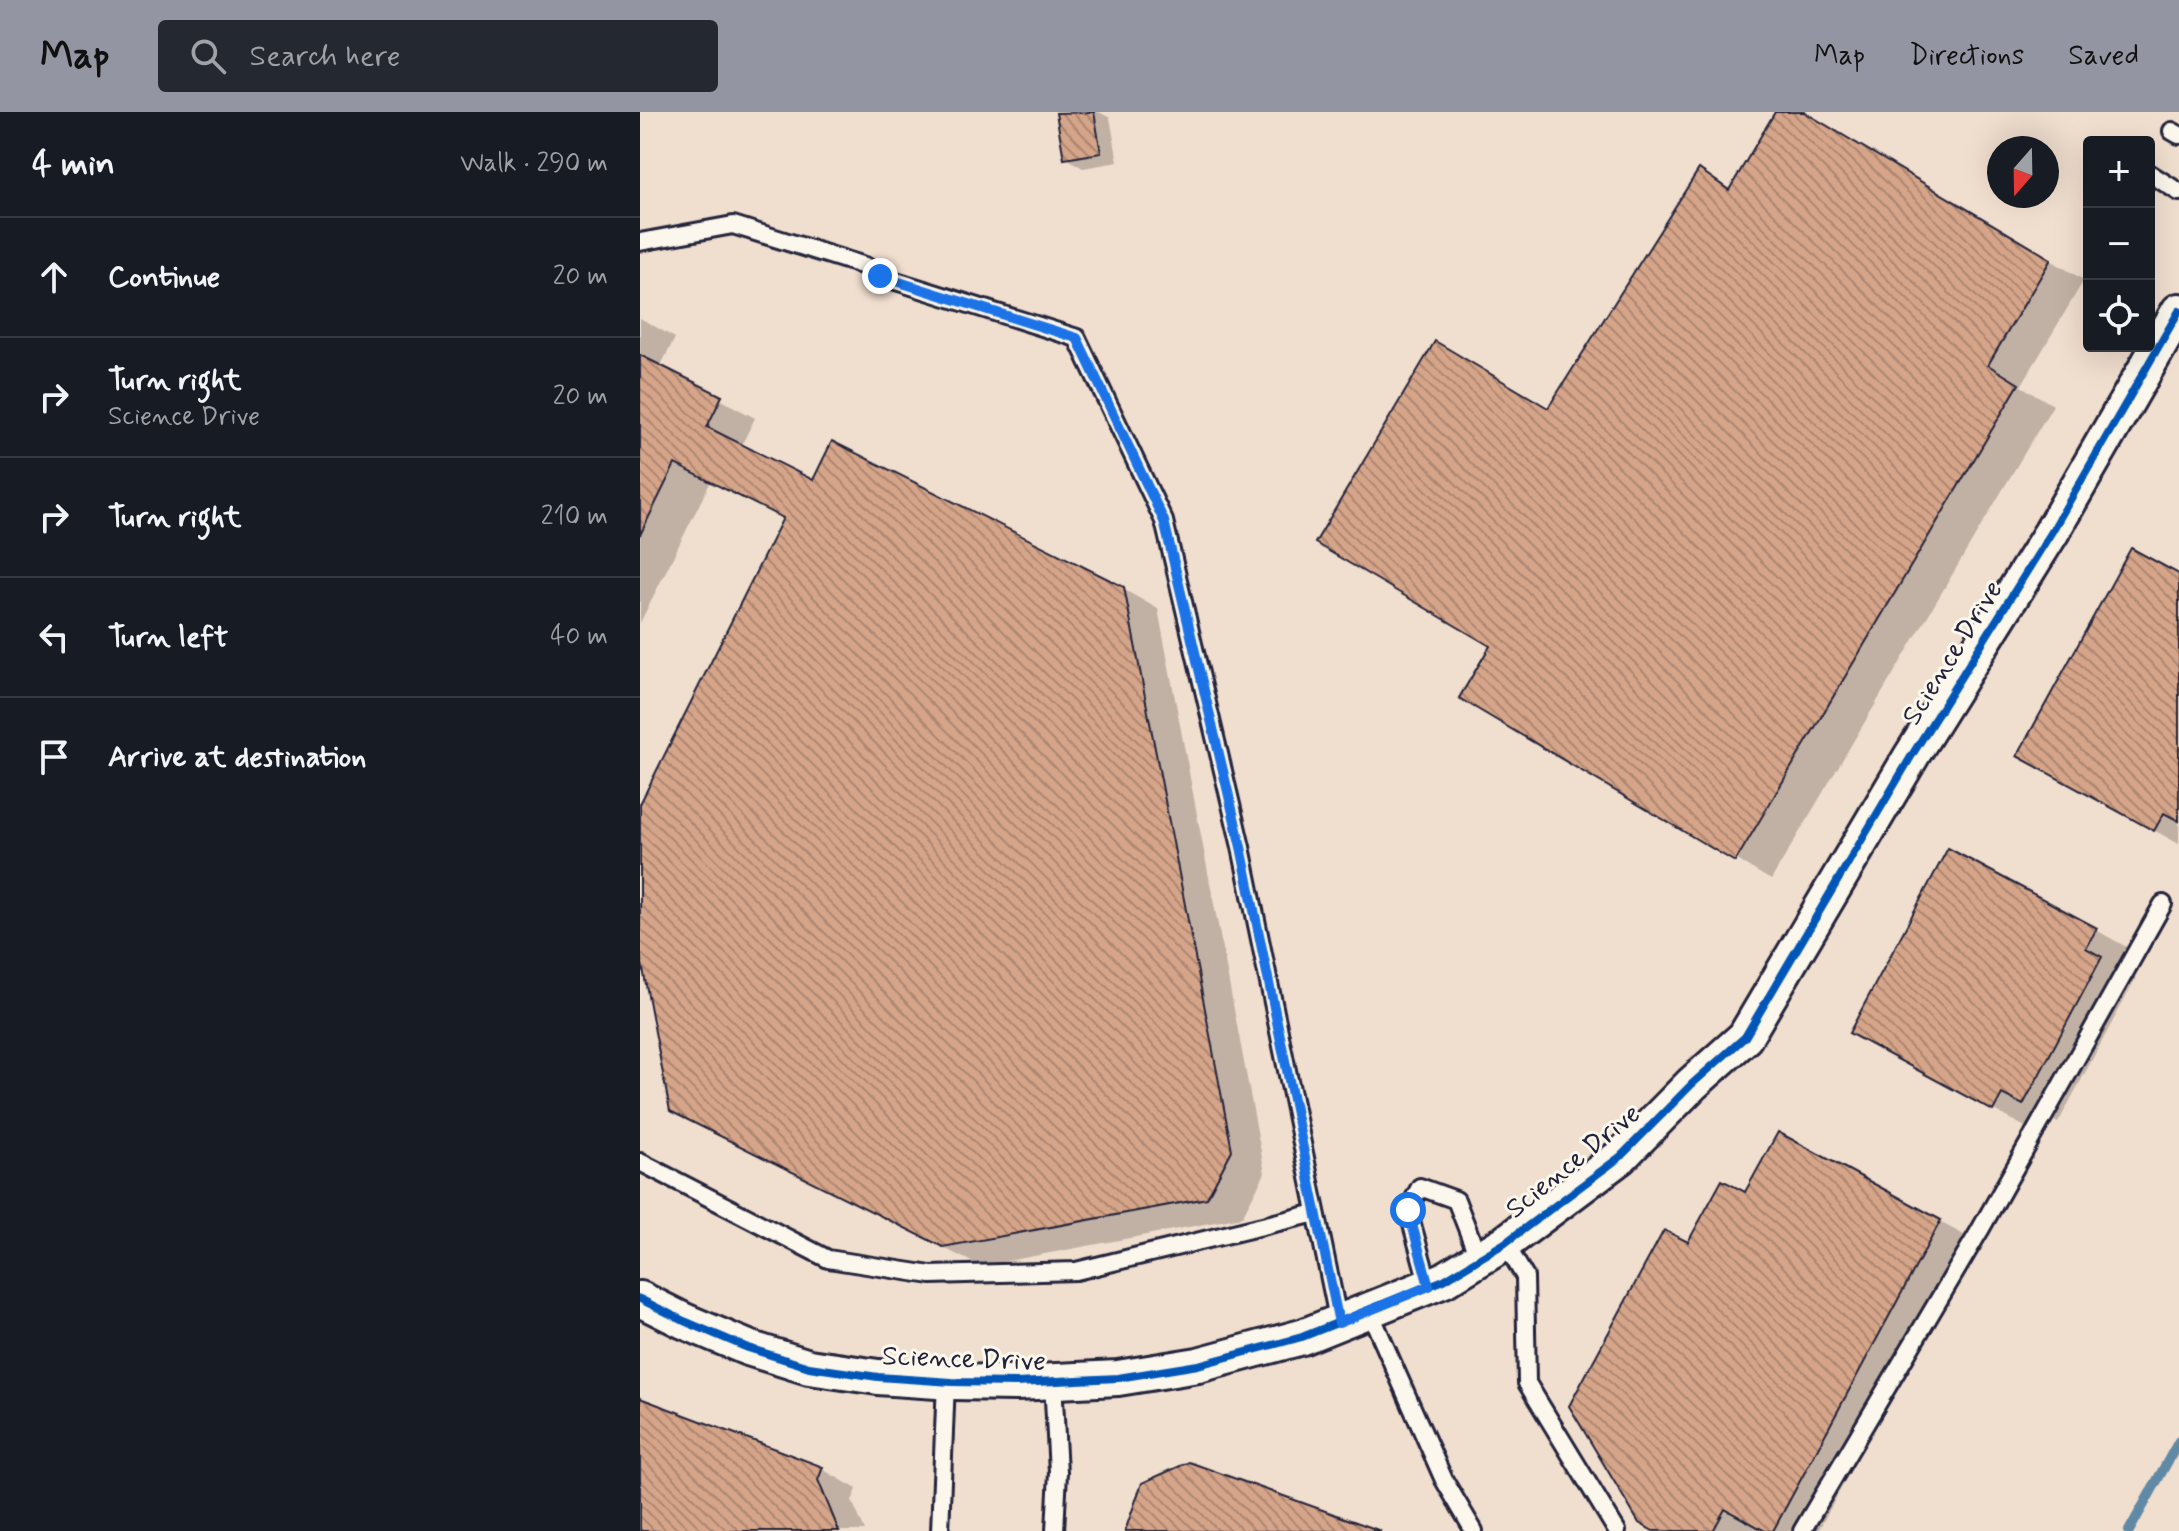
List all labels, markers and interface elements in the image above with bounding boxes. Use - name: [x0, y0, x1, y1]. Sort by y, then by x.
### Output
- search box: [158, 20, 718, 92]
- text: Map: [40, 32, 110, 81]
- icon: search: [186, 34, 230, 78]
- text: Search here: [250, 37, 401, 76]
- text: Map: [1814, 38, 1865, 75]
- text: Directions: [1909, 38, 2024, 75]
- text: Saved: [2068, 38, 2139, 75]
- north arrow: [1987, 136, 2059, 208]
- map controls: [2083, 136, 2155, 352]
- button: +: [2083, 136, 2155, 208]
- text: 4 min: [32, 142, 115, 187]
- text: Walk · 290 m: [460, 147, 608, 181]
- button: −: [2083, 208, 2155, 280]
- icon: ahead: [32, 255, 76, 299]
- text: Continue: [108, 258, 220, 297]
- route end: [862, 258, 898, 294]
- text: 20 m: [553, 260, 608, 294]
- button: locate: [2083, 280, 2155, 352]
- text: Turn right: [108, 361, 241, 400]
- icon: right: [32, 375, 76, 419]
- text: 20 m: [553, 380, 608, 414]
- text: Science Drive: [108, 400, 260, 434]
- icon: right: [32, 495, 76, 539]
- text: Turn right: [108, 498, 241, 537]
- text: 210 m: [541, 500, 608, 534]
- street label: Science Drive: [1894, 574, 2012, 733]
- icon: left: [32, 615, 76, 659]
- text: Turn left: [108, 618, 228, 657]
- text: 40 m: [550, 620, 608, 654]
- icon: arrive: [32, 735, 76, 779]
- text: Arrive at destination: [108, 738, 366, 777]
- street label: Science Drive: [1498, 1096, 1649, 1228]
- route start: [1390, 1192, 1426, 1228]
- street label: Science Drive: [881, 1338, 1046, 1381]

